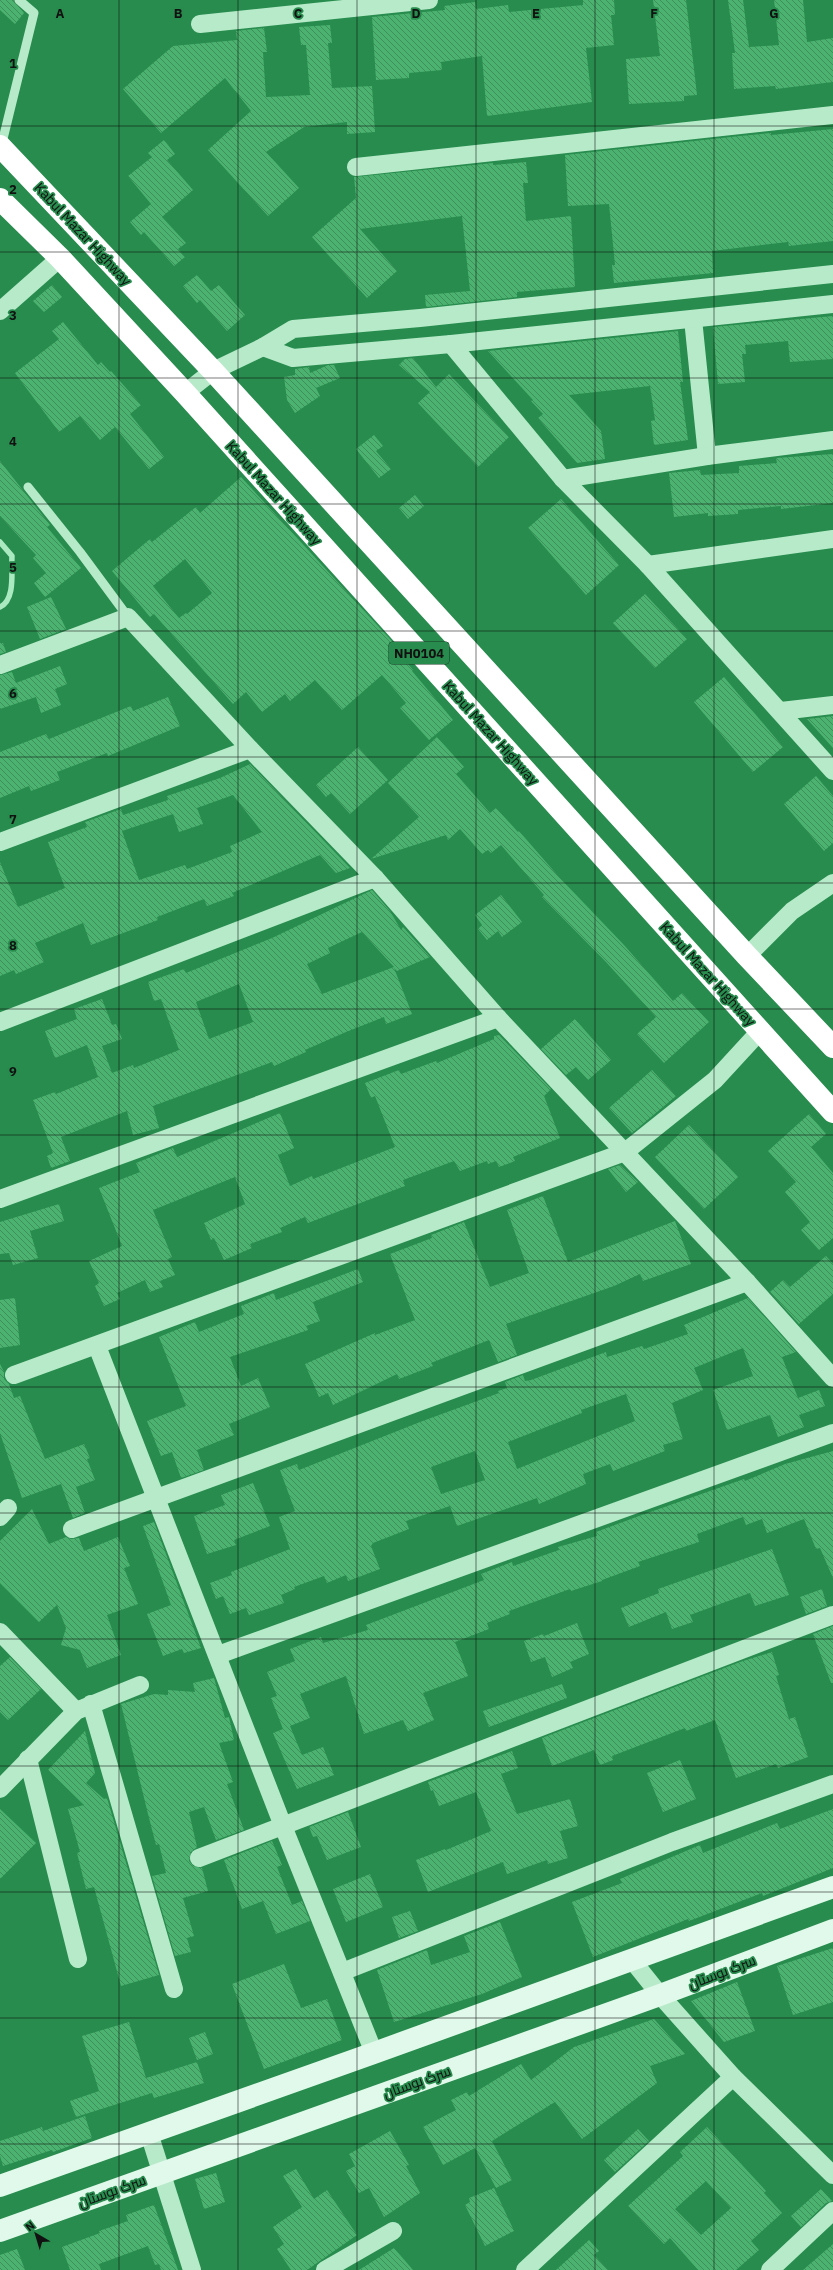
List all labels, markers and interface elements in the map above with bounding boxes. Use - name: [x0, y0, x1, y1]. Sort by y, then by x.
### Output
- text: A: [56, 5, 65, 22]
- text: B: [174, 5, 183, 22]
- text: C: [294, 5, 303, 22]
- text: D: [411, 5, 421, 22]
- text: E: [532, 5, 540, 22]
- text: F: [650, 5, 658, 22]
- text: G: [769, 5, 779, 22]
- text: 1: [9, 55, 17, 72]
- street label: Kabul Mazar Highway: [31, 179, 135, 289]
- text: 2: [9, 181, 17, 198]
- text: 3: [9, 307, 17, 324]
- text: 4: [9, 433, 17, 450]
- street label: Kabul Mazar Highway: [222, 437, 326, 549]
- text: 5: [9, 559, 17, 576]
- road number: NH0104: [389, 642, 449, 664]
- street label: Kabul Mazar Highway: [439, 677, 543, 789]
- text: 6: [9, 685, 17, 702]
- text: 7: [9, 811, 17, 828]
- street label: Kabul Mazar Highway: [656, 918, 760, 1030]
- text: 8: [9, 937, 17, 954]
- text: 9: [9, 1063, 17, 1080]
- street label: سرک بوستان: [686, 1951, 758, 1993]
- street label: سرک بوستان: [381, 2061, 453, 2103]
- street label: سرک بوستان: [76, 2170, 148, 2212]
- north arrow: [16, 2214, 56, 2254]
- text: N: [22, 2218, 37, 2234]

